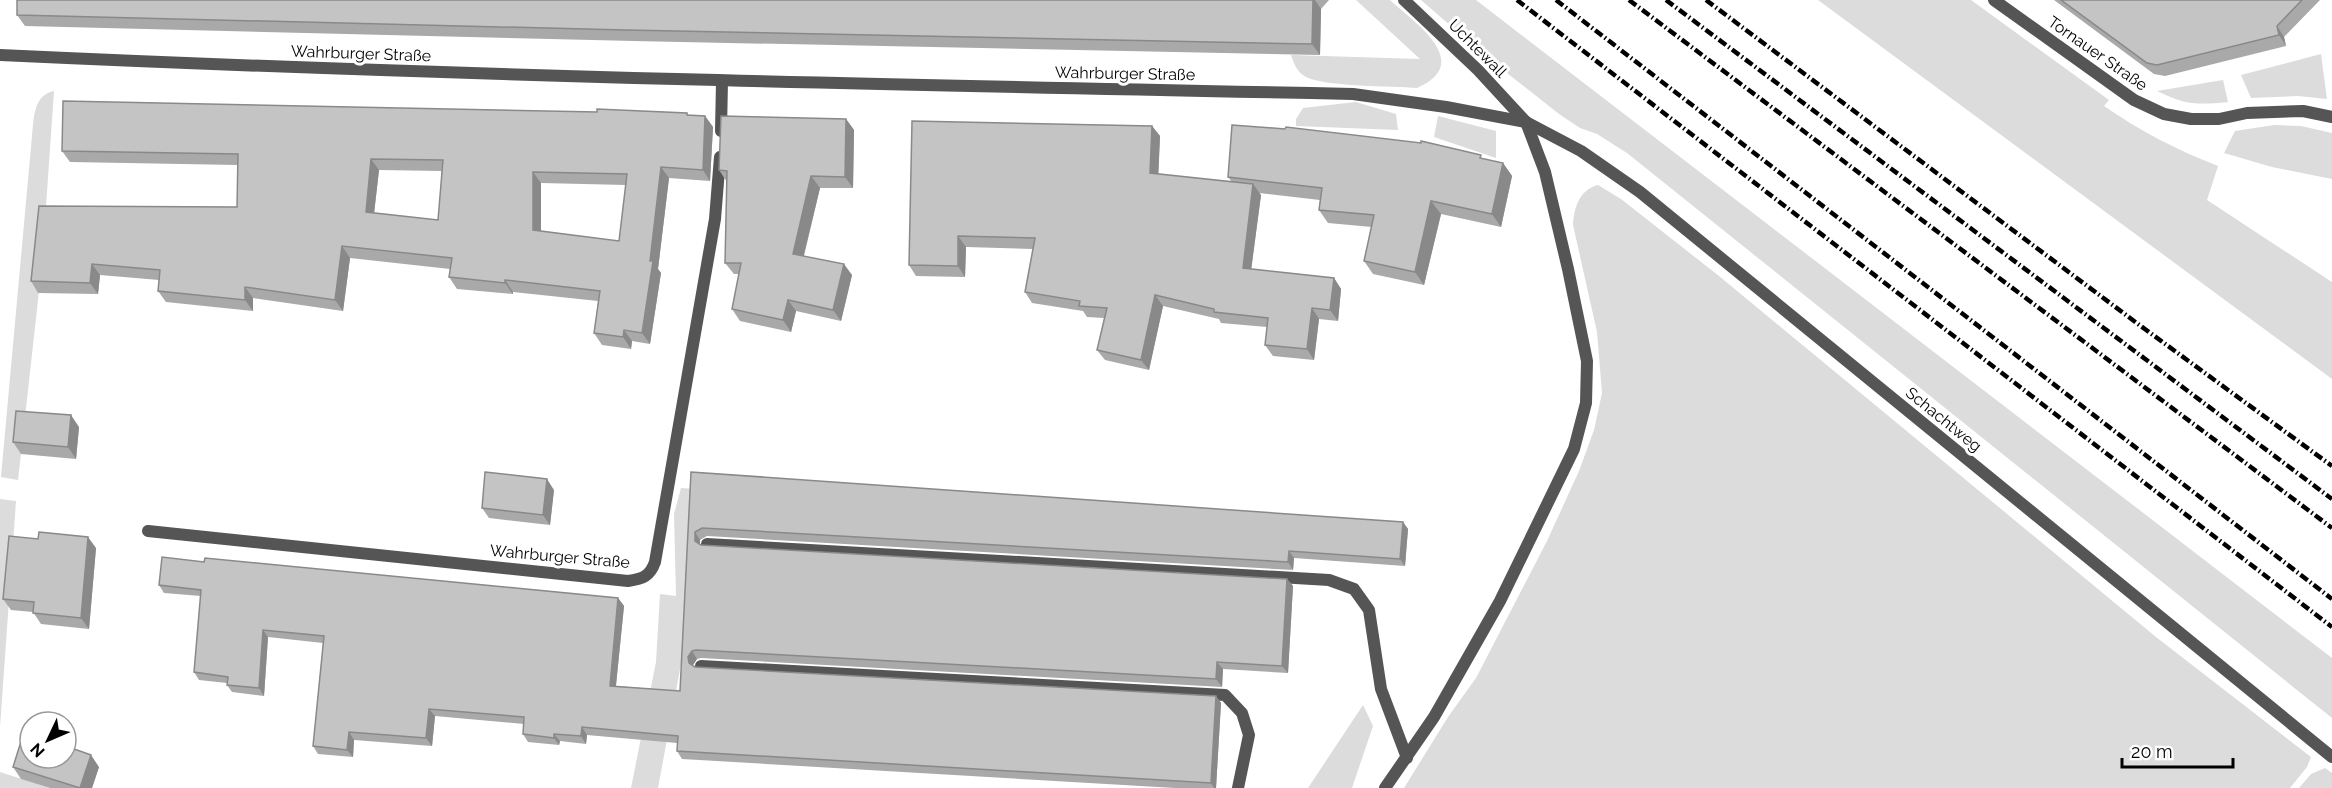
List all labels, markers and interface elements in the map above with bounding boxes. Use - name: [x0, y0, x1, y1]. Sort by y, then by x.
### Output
- street label: Tornauer Straße: [2044, 12, 2151, 95]
- street label: Uchtewall: [1445, 15, 1511, 82]
- street label: Wahrburger Straße: [291, 42, 431, 65]
- street label: Wahrburger Straße: [1055, 63, 1195, 84]
- street label: Schachtweg: [1902, 383, 1985, 456]
- street label: Wahrburger Straße: [489, 541, 631, 572]
- north arrow: [18, 710, 78, 770]
- scale bar: [2122, 731, 2233, 769]
- text: N: [26, 739, 49, 761]
- text: 20 m: [2131, 741, 2173, 762]

